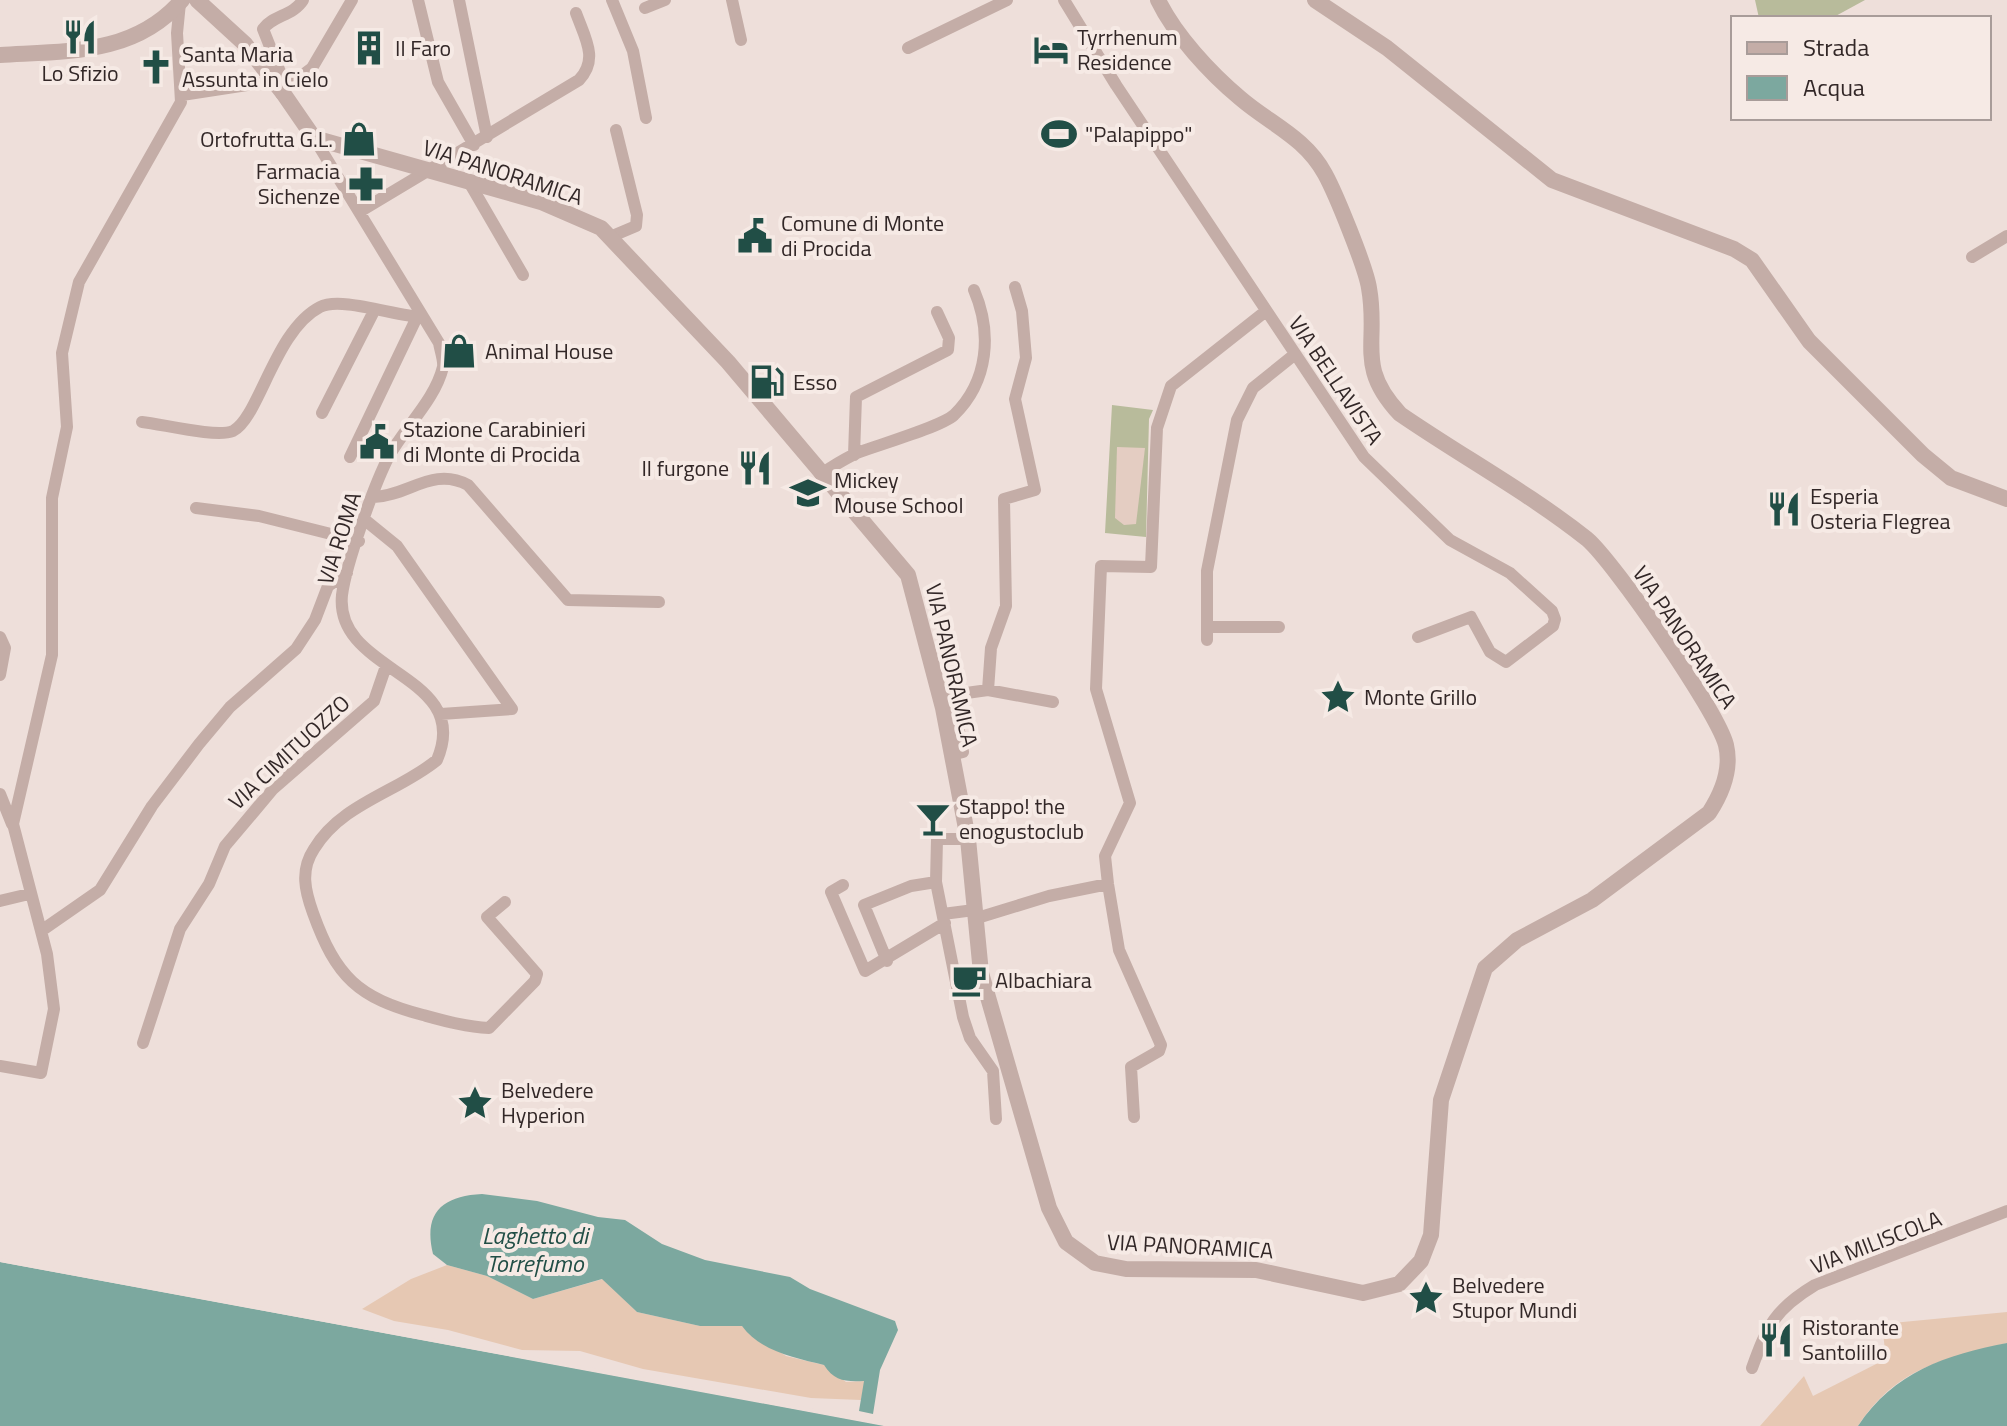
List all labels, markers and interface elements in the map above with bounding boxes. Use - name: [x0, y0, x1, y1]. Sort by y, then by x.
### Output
- legend: [1731, 16, 1991, 120]
- restaurant icon: Lo Sfizio: [61, 18, 99, 56]
- place label: Tyrrhenum Residence: [1077, 20, 1178, 79]
- building icon: Il Faro: [350, 29, 388, 67]
- text: Strada: [1803, 29, 1869, 65]
- place label: Il Faro: [395, 31, 451, 65]
- hotel icon: Tyrrhenum Residence: [1032, 31, 1070, 69]
- place label: Santa Maria Assunta in Cielo: [182, 37, 329, 96]
- church icon: Santa Maria Assunta in Cielo: [137, 48, 175, 86]
- place label: Lo Sfizio: [41, 56, 119, 90]
- text: Acqua: [1803, 69, 1865, 105]
- sports icon: "Palapippo": [1040, 115, 1078, 153]
- place label: "Palapippo": [1085, 117, 1192, 151]
- shop icon: Ortofrutta G.L.: [340, 120, 378, 158]
- place label: Ortofrutta G.L.: [200, 122, 333, 156]
- street label: VIA PANORAMICA: [419, 130, 587, 214]
- place label: Farmacia Sichenze: [256, 154, 340, 213]
- pharmacy icon: Farmacia Sichenze: [347, 165, 385, 203]
- place label: Comune di Monte di Procida: [781, 206, 944, 265]
- public building icon: Comune di Monte di Procida: [736, 217, 774, 255]
- street label: VIA BELLAVISTA: [1280, 309, 1392, 451]
- shop icon: Animal House: [440, 332, 478, 370]
- place label: Animal House: [485, 334, 613, 368]
- fuel station icon: Esso: [748, 363, 786, 401]
- place label: Esso: [793, 365, 837, 399]
- place label: Stazione Carabinieri di Monte di Procida: [403, 412, 586, 471]
- public building icon: Stazione Carabinieri di Monte di Procida: [358, 423, 396, 461]
- restaurant icon: Il furgone: [736, 449, 774, 487]
- place label: Il furgone: [641, 451, 729, 485]
- place label: Mickey Mouse School: [834, 463, 964, 522]
- school or university icon: Mickey Mouse School: [789, 474, 827, 512]
- place label: Esperia Osteria Flegrea: [1810, 479, 1950, 538]
- street label: VIA ROMA: [308, 487, 370, 589]
- restaurant icon: Esperia Osteria Flegrea: [1765, 490, 1803, 528]
- street label: VIA PANORAMICA: [1624, 558, 1746, 716]
- street label: VIA PANORAMICA: [917, 580, 987, 750]
- place icon: Monte Grillo: [1319, 678, 1357, 716]
- place label: Monte Grillo: [1364, 680, 1477, 714]
- street label: VIA CIMITUOZZO: [221, 687, 357, 817]
- place label: Stappo! the enogustoclub: [959, 789, 1084, 848]
- bar icon: Stappo! the enogustoclub: [914, 800, 952, 838]
- cafe icon: Albachiara: [950, 961, 988, 999]
- place label: Albachiara: [995, 963, 1092, 997]
- place label: Belvedere Hyperion: [501, 1073, 594, 1132]
- place icon: Belvedere Hyperion: [456, 1084, 494, 1122]
- street label: VIA MILISCOLA: [1806, 1201, 1946, 1283]
- water label: Laghetto di Torrefumo: [482, 1217, 591, 1281]
- street label: VIA PANORAMICA: [1106, 1225, 1274, 1267]
- place label: Belvedere Stupor Mundi: [1452, 1268, 1577, 1327]
- place icon: Belvedere Stupor Mundi: [1407, 1279, 1445, 1317]
- place label: Ristorante Santolillo: [1802, 1310, 1899, 1369]
- restaurant icon: Ristorante Santolillo: [1757, 1321, 1795, 1359]

